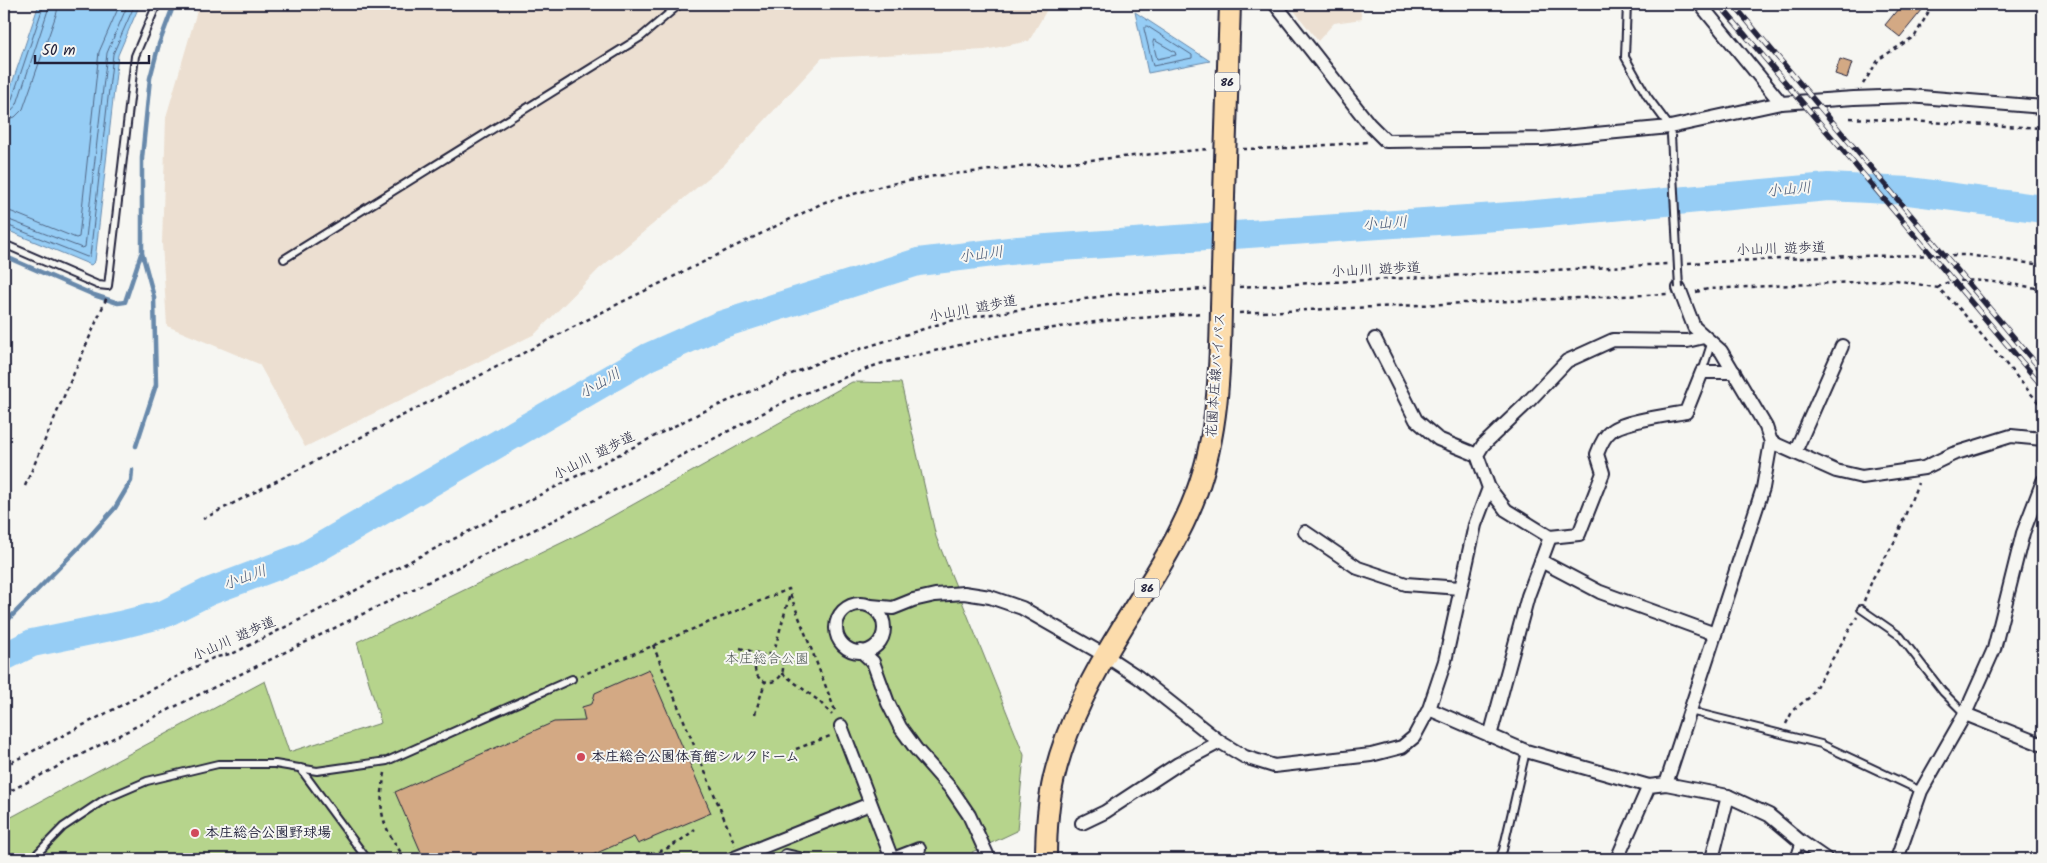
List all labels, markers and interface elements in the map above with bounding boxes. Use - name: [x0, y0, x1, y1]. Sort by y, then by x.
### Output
- scale bar: [35, 32, 149, 64]
- text: 50 m: [42, 39, 76, 63]
- road number: 86: [1214, 72, 1240, 91]
- water label: 小山川: [1766, 176, 1812, 204]
- water label: 小山川: [1362, 210, 1408, 238]
- street label: 小山川 遊歩道: [1736, 236, 1826, 262]
- water label: 小山川: [957, 240, 1005, 270]
- street label: 小山川 遊歩道: [1331, 257, 1421, 283]
- street label: 小山川 遊歩道: [927, 290, 1019, 328]
- street label: 花園本庄線バイパス: [1201, 312, 1231, 438]
- water label: 小山川: [575, 362, 625, 406]
- street label: 小山川 遊歩道: [549, 426, 639, 486]
- water label: 小山川: [220, 559, 270, 597]
- road number: 86: [1134, 578, 1160, 598]
- street label: 小山川 遊歩道: [189, 611, 279, 667]
- park label: 本庄総合公園: [725, 648, 809, 670]
- place label: 本庄総合公園体育館シルクドーム: [591, 746, 800, 768]
- marker: 本庄総合公園体育館シルクドーム: [575, 751, 587, 763]
- place label: 本庄総合公園野球場: [205, 822, 331, 844]
- marker: 本庄総合公園野球場: [189, 827, 201, 839]

